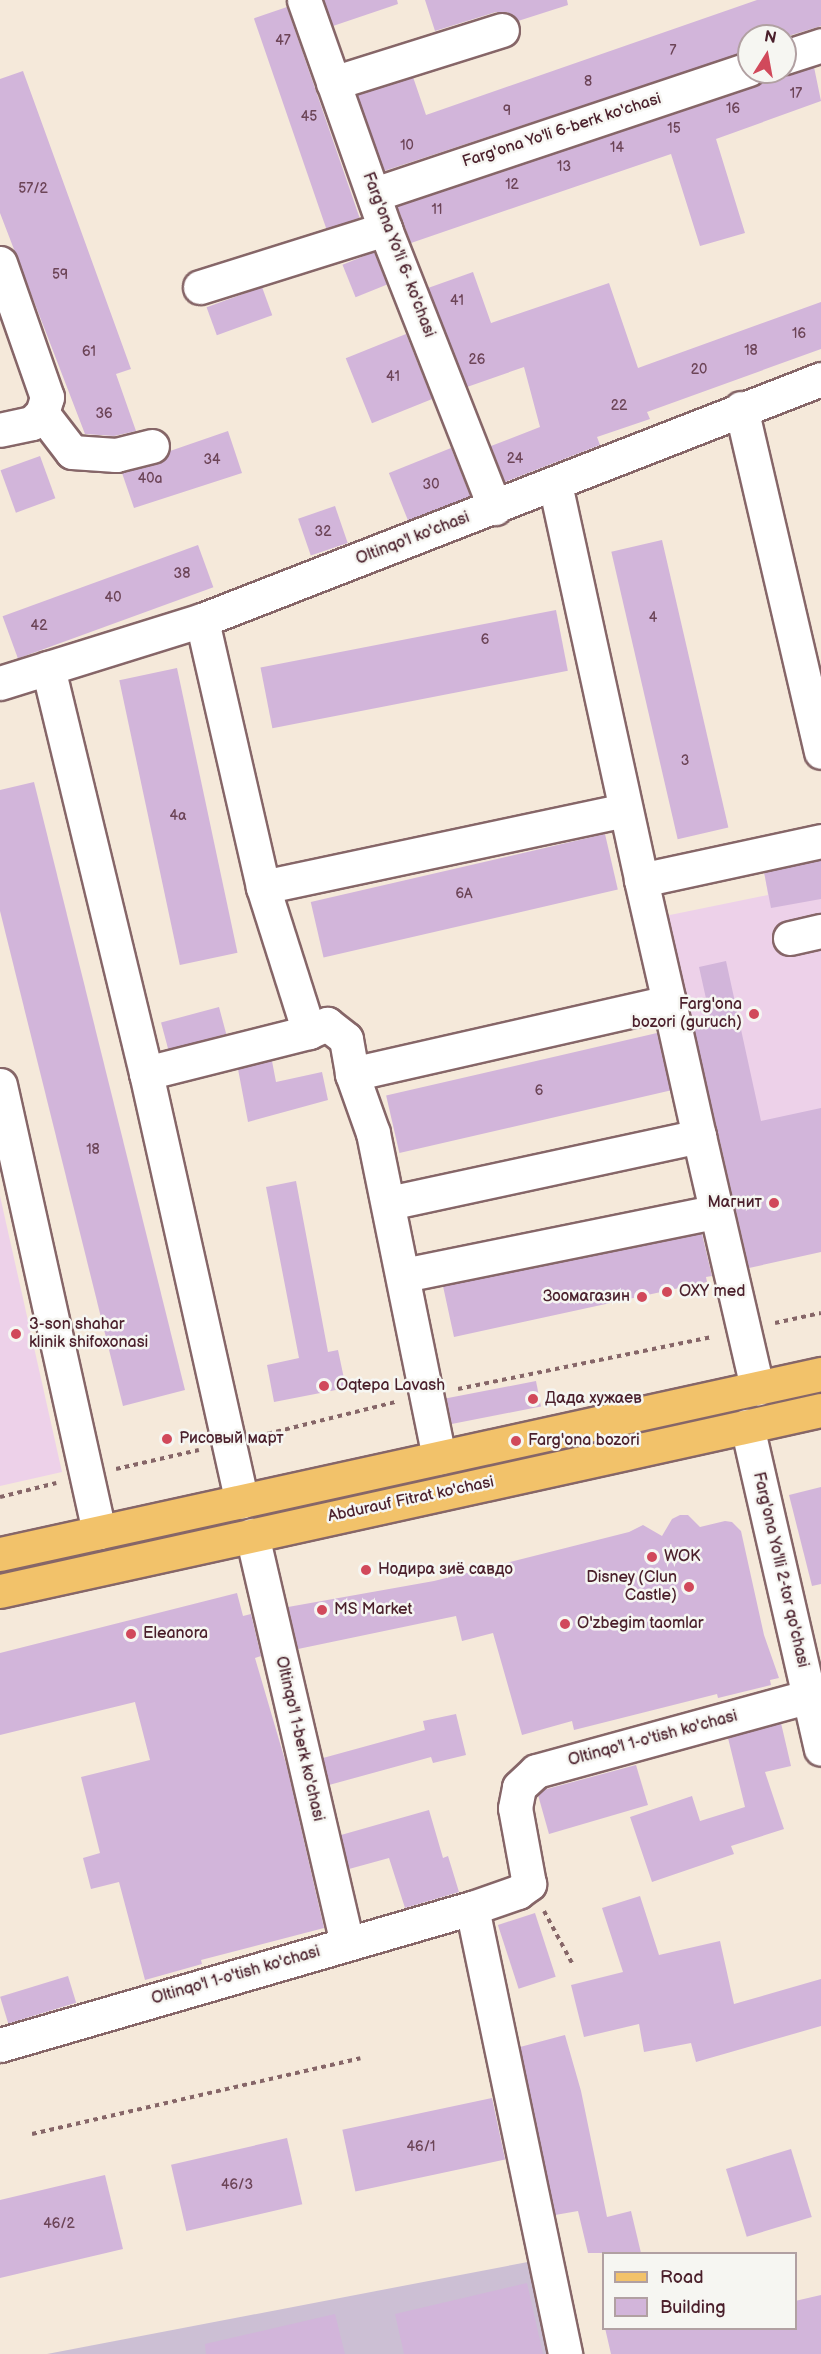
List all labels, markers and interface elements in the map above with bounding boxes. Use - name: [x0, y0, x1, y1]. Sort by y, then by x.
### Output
- north arrow: [737, 24, 797, 84]
- text: N: [762, 27, 778, 48]
- house number: 47: [275, 33, 291, 49]
- house number: 7: [670, 43, 676, 59]
- house number: 8: [584, 74, 592, 90]
- house number: 17: [790, 86, 802, 102]
- street label: Farg'ona Yo'li 6-berk ko'chasi: [460, 90, 664, 172]
- house number: 16: [726, 101, 740, 117]
- house number: 9: [503, 103, 511, 119]
- house number: 45: [301, 109, 317, 125]
- house number: 15: [667, 121, 681, 137]
- house number: 10: [400, 138, 414, 154]
- house number: 14: [610, 140, 624, 156]
- house number: 13: [557, 159, 571, 175]
- street label: Farg'ona Yo'li 6- ko'chasi: [357, 169, 439, 341]
- house number: 12: [505, 177, 519, 193]
- house number: 57/2: [18, 181, 48, 197]
- house number: 11: [432, 202, 442, 218]
- house number: 59: [52, 267, 68, 283]
- house number: 41: [450, 293, 464, 309]
- house number: 16: [792, 326, 806, 342]
- house number: 18: [744, 343, 758, 359]
- house number: 61: [82, 344, 96, 360]
- house number: 26: [469, 352, 485, 368]
- house number: 20: [691, 362, 707, 378]
- house number: 41: [386, 369, 400, 385]
- house number: 22: [611, 398, 627, 414]
- house number: 36: [95, 406, 113, 422]
- house number: 24: [507, 451, 523, 467]
- house number: 34: [203, 452, 221, 468]
- house number: 40a: [138, 471, 162, 487]
- house number: 30: [423, 477, 439, 493]
- street label: Oltinqo'l ko'chasi: [353, 508, 473, 570]
- house number: 32: [315, 524, 331, 540]
- house number: 38: [174, 566, 190, 582]
- house number: 40: [105, 590, 121, 606]
- house number: 4: [649, 610, 657, 626]
- house number: 42: [31, 618, 47, 634]
- house number: 6: [481, 632, 489, 648]
- house number: 3: [681, 753, 689, 769]
- house number: 4а: [170, 808, 186, 824]
- house number: 6A: [455, 886, 473, 902]
- place label: Farg'ona bozori (guruch): [632, 995, 742, 1033]
- marker: Farg'ona bozori (guruch): [747, 1007, 761, 1021]
- house number: 6: [535, 1083, 543, 1099]
- house number: 18: [86, 1142, 100, 1158]
- place label: Магнит: [707, 1193, 762, 1213]
- marker: Магнит: [767, 1196, 781, 1210]
- place label: OXY med: [679, 1282, 745, 1302]
- marker: OXY med: [660, 1285, 674, 1299]
- place label: Зоомагазин: [543, 1287, 630, 1307]
- marker: Зоомагазин: [635, 1290, 649, 1304]
- place label: 3-son shahar klinik shifoxonasi: [29, 1315, 148, 1353]
- marker: 3-son shahar klinik shifoxonasi: [7, 1325, 25, 1343]
- place label: Oqtepa Lavash: [336, 1376, 445, 1396]
- marker: Oqtepa Lavash: [317, 1379, 331, 1393]
- place label: Дада хужаев: [545, 1389, 641, 1409]
- marker: Дада хужаев: [526, 1392, 540, 1406]
- place label: Рисовый март: [179, 1429, 284, 1449]
- place label: Farg'ona bozori: [528, 1431, 640, 1451]
- marker: Рисовый март: [160, 1432, 174, 1446]
- marker: Farg'ona bozori: [509, 1434, 523, 1448]
- street label: Farg'ona Yo'lli 2-tor qo'chasi: [748, 1470, 812, 1670]
- street label: Abdurauf Fitrat ko'chasi: [326, 1473, 496, 1527]
- place label: WOK: [664, 1547, 700, 1567]
- marker: WOK: [645, 1550, 659, 1564]
- place label: Нодира зиё савдо: [378, 1560, 513, 1580]
- marker: Нодира зиё савдо: [359, 1563, 373, 1577]
- place label: Disney (Clun Castle): [585, 1568, 677, 1606]
- marker: Disney (Clun Castle): [682, 1580, 696, 1594]
- place label: MS Market: [334, 1600, 412, 1620]
- marker: MS Market: [315, 1603, 329, 1617]
- place label: O'zbegim taomlar: [577, 1614, 704, 1634]
- marker: O'zbegim taomlar: [558, 1617, 572, 1631]
- place label: Eleanora: [143, 1624, 208, 1644]
- marker: Eleanora: [124, 1627, 138, 1641]
- street label: Oltinqo'l 1-berk ko'chasi: [271, 1655, 327, 1823]
- street label: Oltinqo'l 1-o'tish ko'chasi: [566, 1707, 740, 1771]
- street label: Oltinqo'l 1-o'tish ko'chasi: [149, 1943, 323, 2009]
- house number: 46/1: [407, 2139, 435, 2155]
- house number: 46/3: [221, 2177, 253, 2193]
- house number: 46/2: [43, 2216, 75, 2232]
- legend: [602, 2252, 797, 2330]
- text: Road: [660, 2267, 704, 2288]
- text: Building: [660, 2297, 726, 2318]

